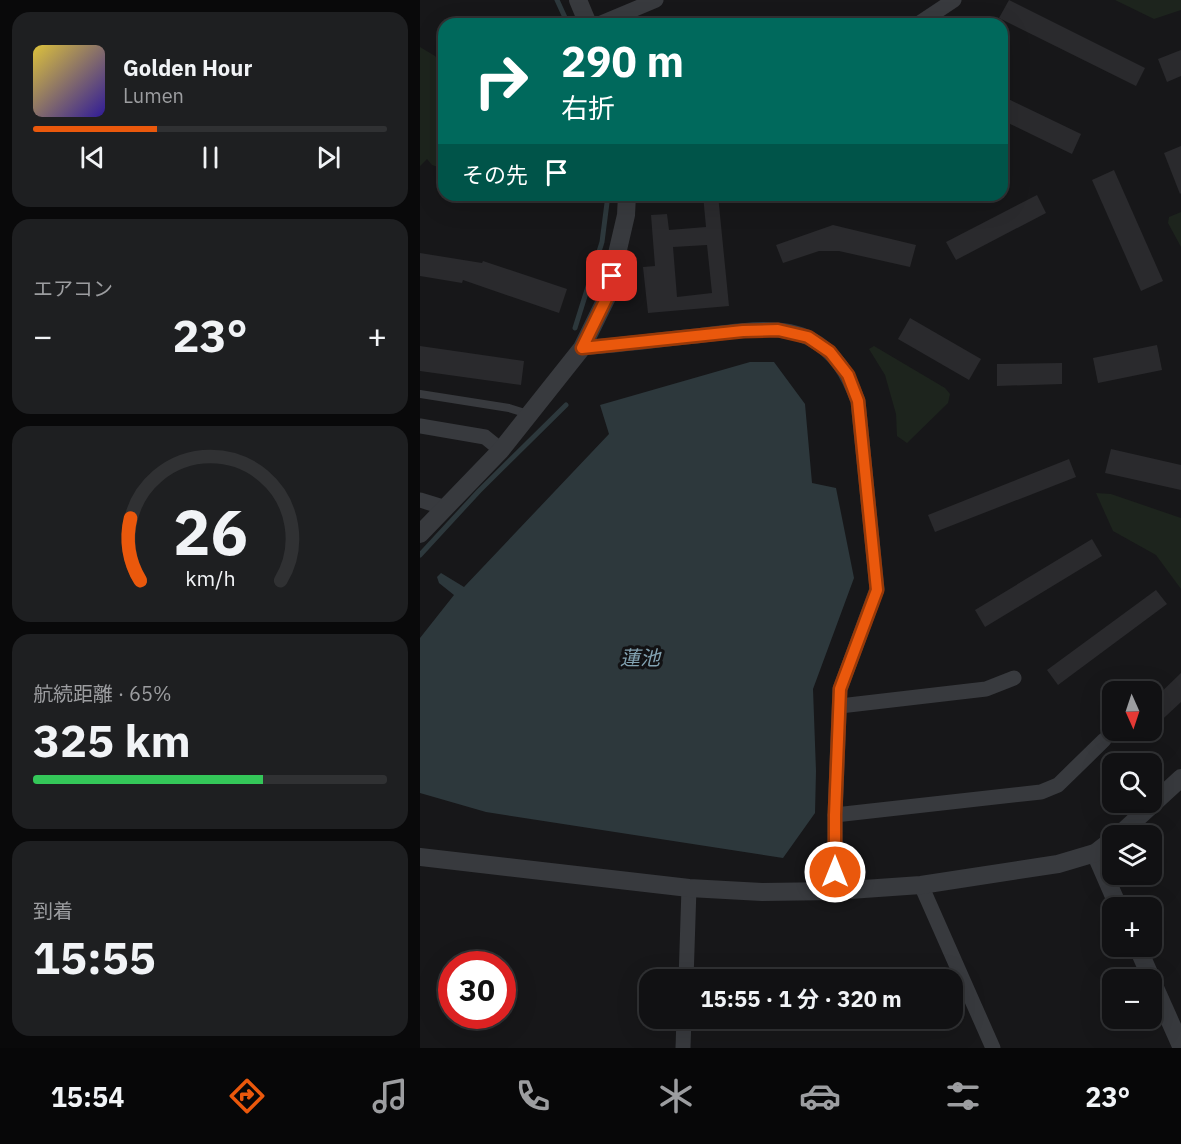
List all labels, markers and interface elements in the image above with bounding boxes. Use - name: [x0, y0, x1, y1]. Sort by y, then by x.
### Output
- text: 290 m: [561, 34, 684, 89]
- icon: right: [462, 42, 540, 120]
- text: Golden Hour: [123, 53, 252, 82]
- text: Lumen: [123, 82, 184, 109]
- text: 右折: [561, 90, 615, 125]
- icon: previous: [76, 141, 109, 174]
- icon: pause: [194, 141, 227, 174]
- icon: next: [312, 141, 345, 174]
- icon: arrive: [540, 156, 573, 189]
- text: その先: [462, 160, 528, 189]
- pin: [586, 250, 637, 301]
- icon: arrive: [595, 259, 628, 292]
- text: エアコン: [33, 275, 113, 302]
- text: 23°: [172, 306, 248, 364]
- text: −: [33, 314, 53, 357]
- text: +: [367, 314, 387, 357]
- text: 26: [173, 491, 247, 572]
- text: km/h: [185, 564, 235, 592]
- water label: 蓮池: [620, 644, 662, 671]
- text: 航続距離 · 65%: [33, 680, 172, 707]
- north arrow: [1102, 681, 1162, 741]
- map controls: [1102, 681, 1162, 1029]
- text: 325 km: [33, 711, 191, 769]
- button: search: [1102, 753, 1162, 813]
- button: layers: [1102, 825, 1162, 885]
- position arrow: [803, 840, 867, 904]
- text: 到着: [33, 897, 73, 924]
- button: +: [1102, 897, 1162, 957]
- text: 15:55: [33, 928, 156, 986]
- speed limit sign: 30: [438, 951, 516, 1029]
- button: −: [1102, 969, 1162, 1029]
- text: 15:55 · 1 分 · 320 m: [700, 984, 902, 1013]
- icon: directions: [226, 1075, 268, 1117]
- icon: music: [369, 1075, 411, 1117]
- icon: phone: [512, 1075, 554, 1117]
- icon: climate: [655, 1075, 697, 1117]
- icon: car: [799, 1075, 841, 1117]
- icon: filters: [942, 1075, 984, 1117]
- text: 15:54: [51, 1079, 124, 1114]
- text: 23°: [1085, 1079, 1130, 1114]

